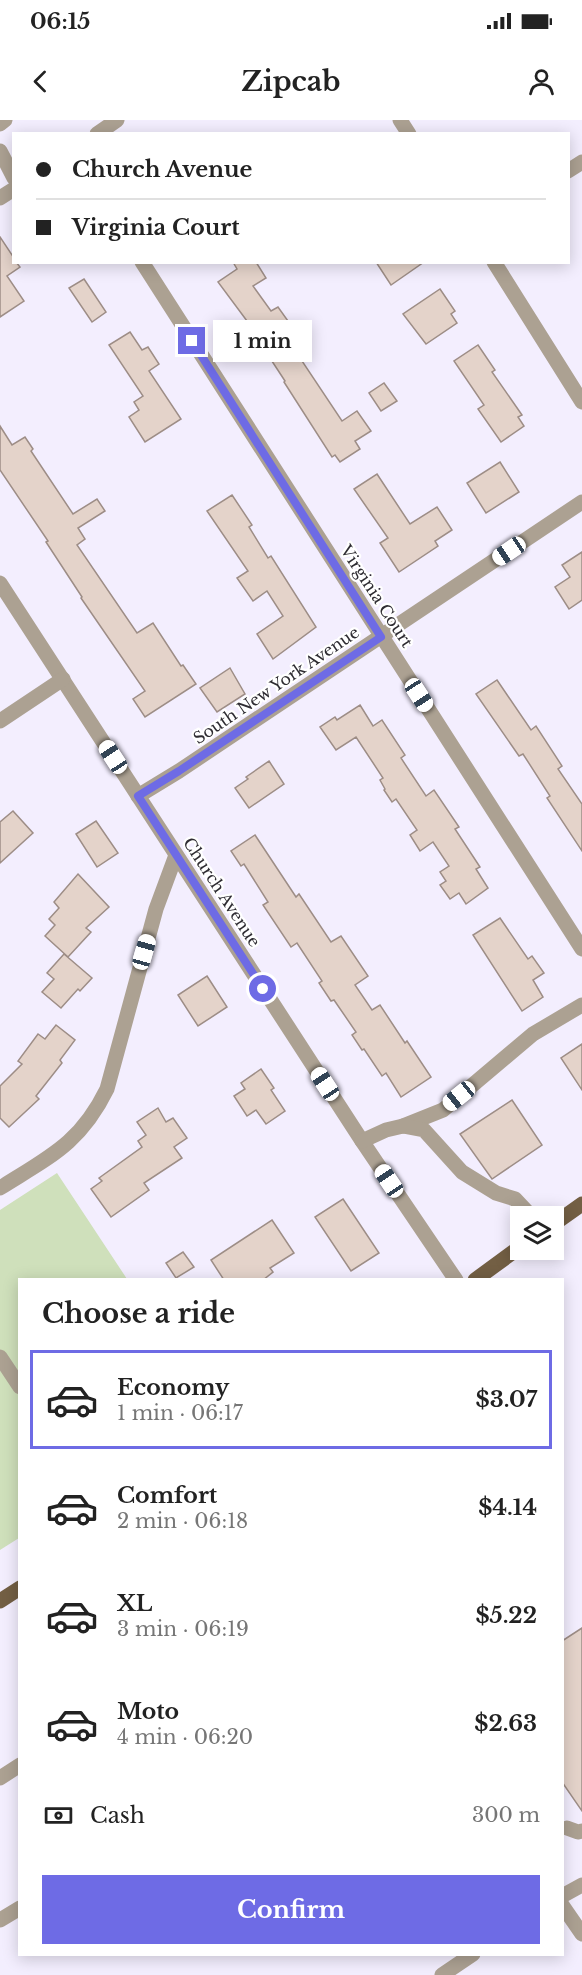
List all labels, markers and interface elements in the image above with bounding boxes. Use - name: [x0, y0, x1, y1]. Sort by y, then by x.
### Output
- text: 06:15: [30, 8, 90, 35]
- icon: back: [24, 65, 57, 98]
- text: Zipcab: [241, 65, 341, 98]
- icon: person: [525, 65, 558, 98]
- text: Church Avenue: [72, 156, 253, 183]
- text: Virginia Court: [72, 214, 240, 241]
- callout: 1 min: [213, 320, 312, 362]
- route end: [178, 327, 205, 354]
- text: 1 min: [234, 329, 291, 353]
- car: [489, 533, 529, 569]
- street label: Virginia Court: [336, 540, 418, 651]
- street label: South New York Avenue: [189, 622, 363, 748]
- car: [402, 675, 436, 715]
- car: [96, 737, 130, 777]
- street label: Church Avenue: [179, 834, 265, 950]
- car: [130, 932, 158, 972]
- route start: [249, 975, 276, 1002]
- car: [308, 1064, 342, 1104]
- car: [439, 1078, 479, 1114]
- car: [371, 1161, 407, 1201]
- map controls: [510, 1206, 564, 1260]
- button: layers: [510, 1206, 564, 1260]
- text: Choose a ride: [42, 1297, 235, 1330]
- icon: car: [45, 1373, 99, 1427]
- text: Economy: [117, 1374, 229, 1401]
- text: $3.07: [476, 1386, 537, 1413]
- text: 1 min · 06:17: [117, 1401, 243, 1425]
- icon: car: [45, 1481, 99, 1535]
- text: Comfort: [117, 1482, 217, 1509]
- text: $4.14: [478, 1494, 537, 1521]
- text: 2 min · 06:18: [117, 1509, 248, 1533]
- icon: car: [45, 1589, 99, 1643]
- text: XL: [117, 1590, 152, 1617]
- text: $5.22: [475, 1602, 537, 1629]
- text: 3 min · 06:19: [117, 1617, 249, 1641]
- icon: car: [45, 1697, 99, 1751]
- text: Moto: [117, 1698, 179, 1725]
- text: $2.63: [474, 1710, 537, 1737]
- text: 4 min · 06:20: [117, 1725, 253, 1749]
- icon: cash: [42, 1799, 75, 1832]
- text: Cash: [90, 1802, 145, 1829]
- text: 300 m: [472, 1803, 540, 1827]
- button: Confirm: [42, 1875, 540, 1944]

